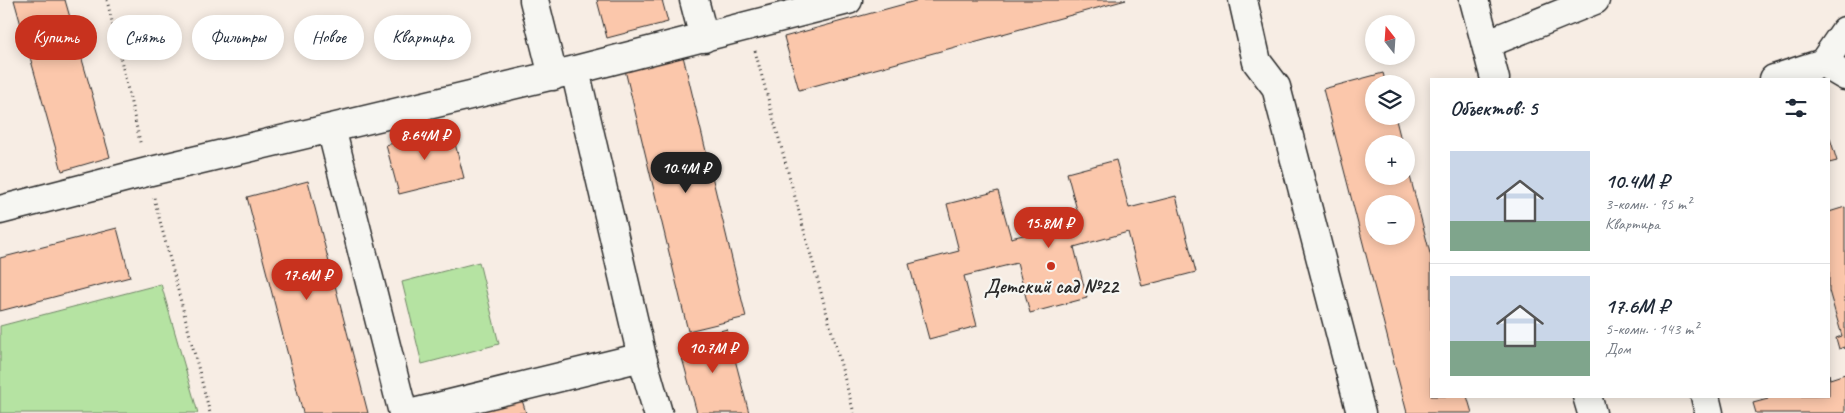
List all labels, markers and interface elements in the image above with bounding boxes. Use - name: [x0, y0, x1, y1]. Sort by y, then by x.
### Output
- chip: Купить: [15, 15, 97, 60]
- chip: Снять: [107, 15, 182, 60]
- chip: Фильтры: [192, 15, 284, 60]
- chip: Новое: [294, 15, 364, 60]
- chip: Квартира: [374, 15, 471, 60]
- north arrow: [1365, 15, 1415, 65]
- map controls: [1365, 15, 1415, 245]
- button: layers: [1365, 75, 1415, 125]
- icon: filters: [1782, 94, 1810, 122]
- text: Объектов: 5: [1450, 95, 1538, 121]
- pin: 8.64M ₽: [379, 119, 471, 161]
- text: 8.64M ₽: [401, 125, 449, 145]
- button: +: [1365, 135, 1415, 185]
- pin: 10.4M ₽: [640, 152, 732, 194]
- text: 10.4M ₽: [662, 158, 710, 178]
- text: 10.4M ₽: [1605, 168, 1669, 194]
- icon: home: [1490, 171, 1550, 231]
- text: 3-комн. · 95 m²: [1605, 194, 1691, 214]
- button: −: [1365, 195, 1415, 245]
- pin: 15.8M ₽: [1003, 206, 1095, 249]
- text: 15.8M ₽: [1025, 213, 1073, 233]
- text: Квартира: [1605, 214, 1660, 234]
- pin: 17.6M ₽: [261, 258, 353, 301]
- marker: Детский сад №22: [1045, 260, 1057, 272]
- text: 17.6M ₽: [283, 265, 331, 285]
- place label: Детский сад №22: [984, 274, 1120, 299]
- text: 17.6M ₽: [1605, 293, 1669, 319]
- icon: home: [1490, 296, 1550, 356]
- text: 5-комн. · 143 m²: [1605, 319, 1698, 339]
- pin: 10.7M ₽: [667, 332, 759, 374]
- text: 10.7M ₽: [689, 338, 737, 358]
- text: Дом: [1605, 339, 1631, 359]

